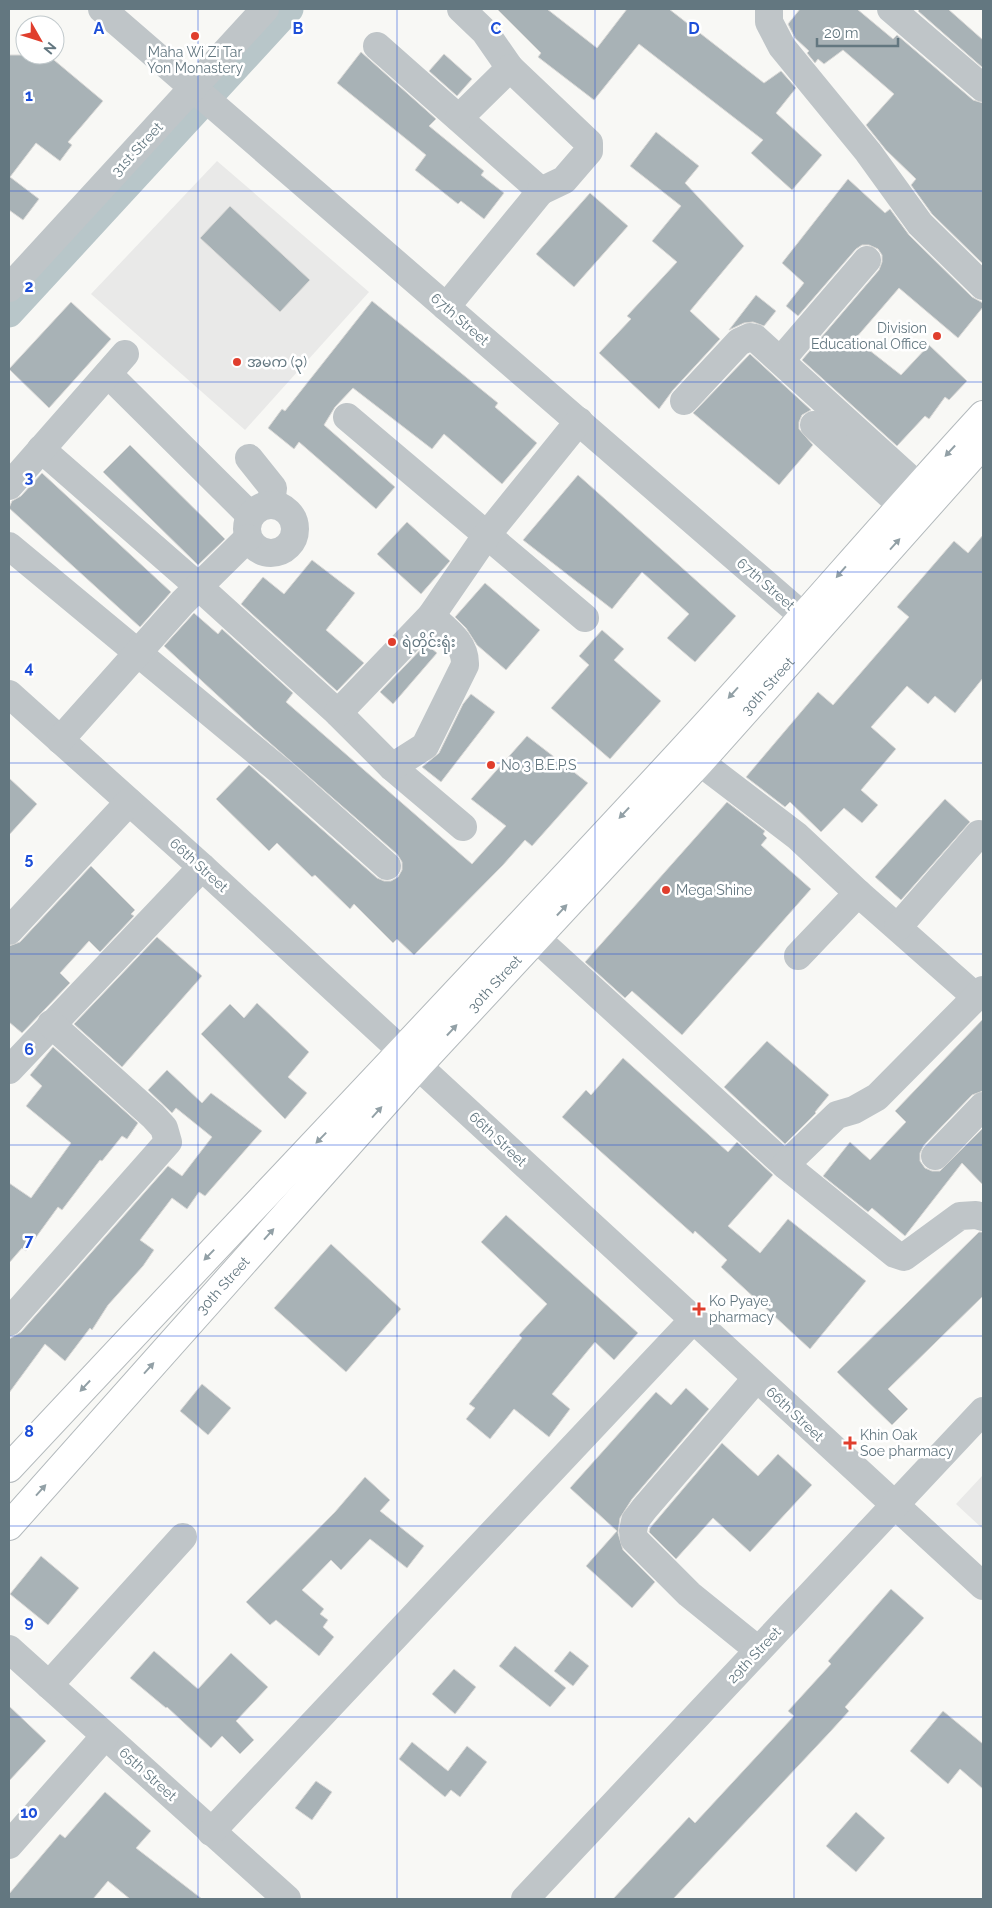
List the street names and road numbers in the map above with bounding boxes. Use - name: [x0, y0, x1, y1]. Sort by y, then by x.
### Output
- street label: 31st Street: [108, 119, 166, 179]
- street label: 67th Street: [428, 290, 492, 349]
- street label: 67th Street: [734, 555, 798, 614]
- street label: 30th Street: [738, 654, 798, 718]
- street label: 66th Street: [167, 835, 231, 895]
- street label: 30th Street: [464, 952, 525, 1015]
- street label: 66th Street: [466, 1109, 530, 1170]
- street label: 30th Street: [193, 1253, 253, 1317]
- street label: 66th Street: [763, 1384, 827, 1445]
- street label: 29th Street: [724, 1623, 784, 1686]
- street label: 65th Street: [116, 1744, 180, 1804]

